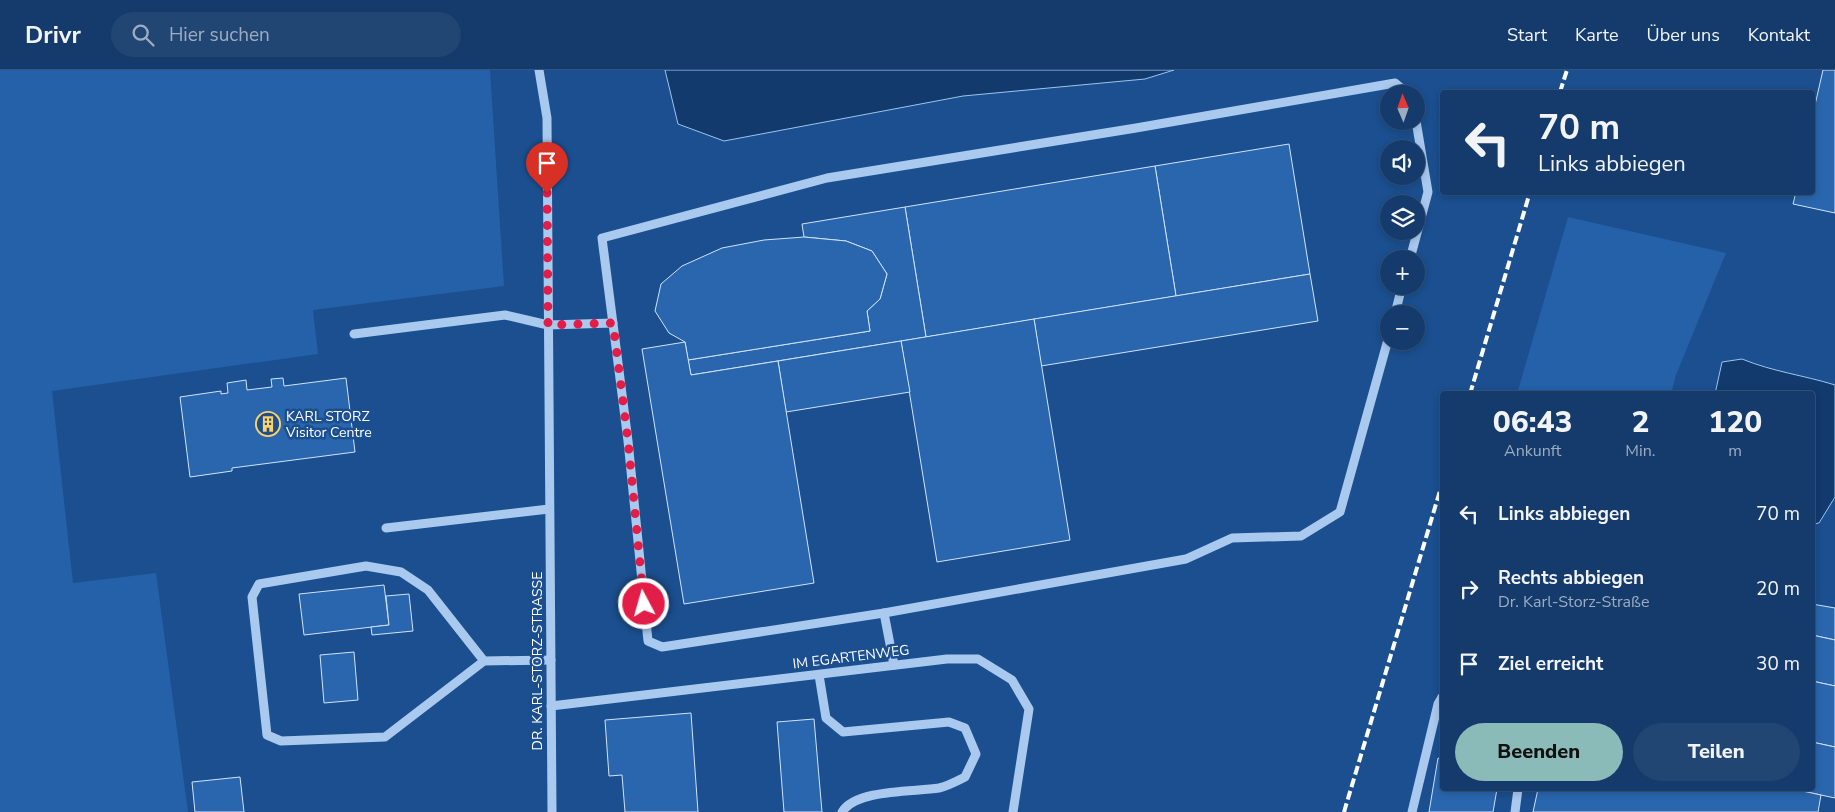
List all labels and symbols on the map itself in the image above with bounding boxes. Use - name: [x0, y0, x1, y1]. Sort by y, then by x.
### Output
- north arrow: [1380, 85, 1425, 130]
- pin: [526, 142, 568, 193]
- place label: KARL STORZ Visitor Centre: [285, 407, 372, 442]
- building icon: KARL STORZ Visitor Centre: [255, 411, 281, 437]
- street label: DR. KARL-STORZ-STRASSE: [528, 572, 547, 750]
- position arrow: [617, 577, 669, 629]
- street label: IM EGARTENWEG: [792, 640, 910, 674]

